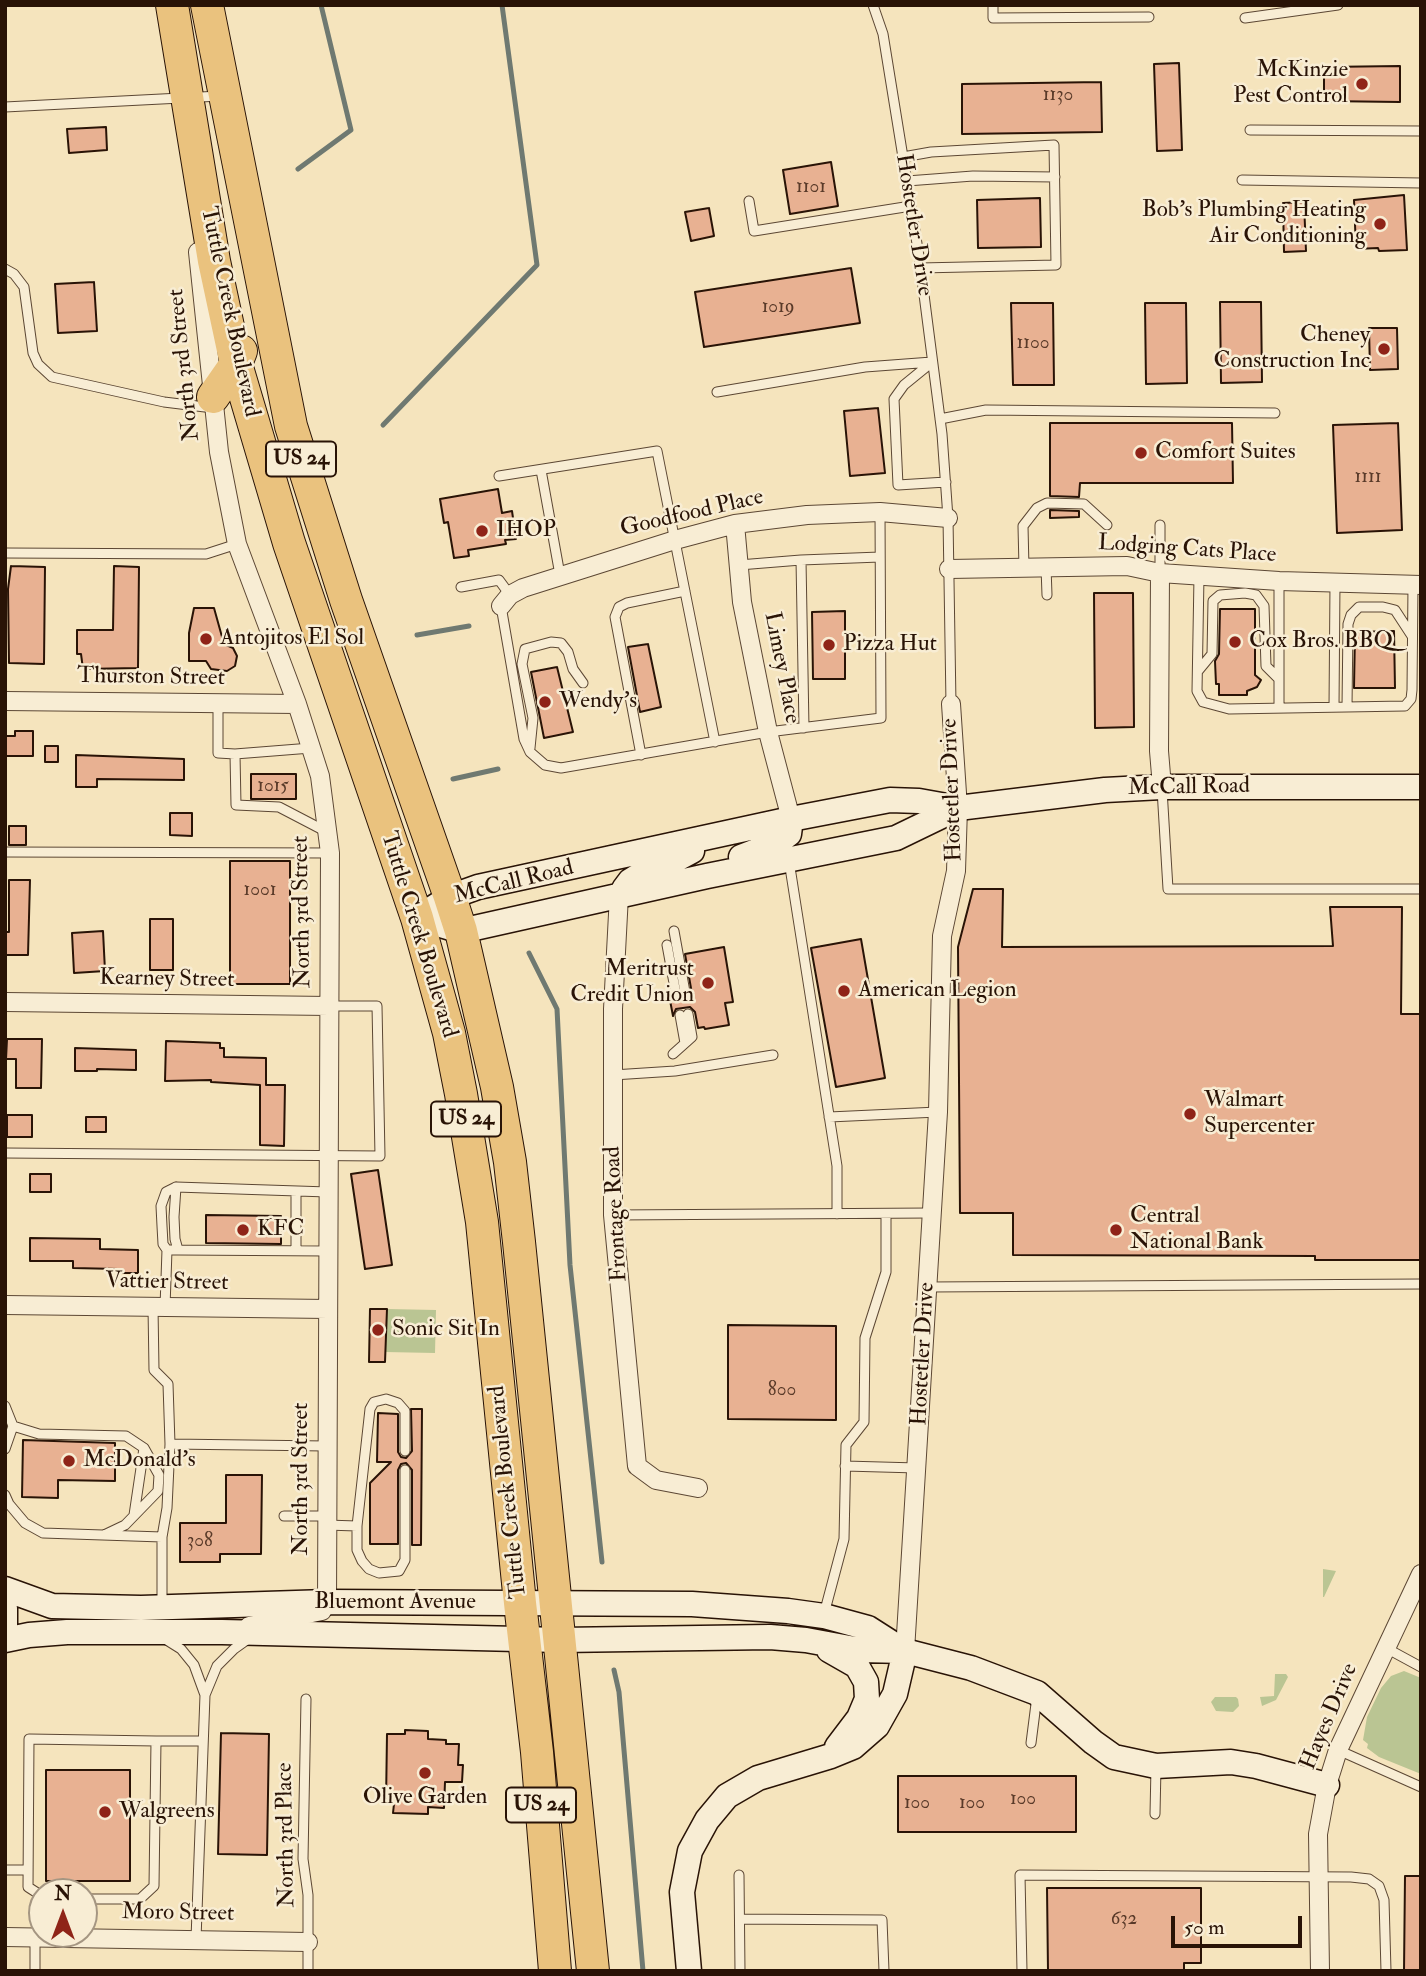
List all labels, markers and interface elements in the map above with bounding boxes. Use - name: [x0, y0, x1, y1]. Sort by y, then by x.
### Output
- place label: McKinzie Pest Control: [1233, 57, 1348, 111]
- marker: McKinzie Pest Control: [1354, 76, 1370, 92]
- house number: 1130: [1043, 85, 1073, 107]
- street label: Hostetler Drive: [888, 152, 938, 298]
- house number: 1101: [796, 177, 826, 199]
- place label: Bob's Plumbing Heating Air Conditioning: [1142, 197, 1366, 251]
- street label: Tuttle Creek Boulevard: [193, 204, 265, 420]
- marker: Bob's Plumbing Heating Air Conditioning: [1372, 216, 1388, 232]
- street label: North 3rd Street: [163, 288, 207, 442]
- house number: 1019: [762, 297, 794, 319]
- place label: Cheney Construction Inc: [1214, 322, 1370, 376]
- house number: 1100: [1017, 333, 1049, 355]
- marker: Cheney Construction Inc: [1376, 341, 1392, 357]
- place label: Comfort Suites: [1155, 439, 1296, 467]
- road number: US 24: [266, 442, 336, 476]
- marker: Comfort Suites: [1133, 445, 1149, 461]
- house number: 1111: [1354, 467, 1382, 489]
- street label: Goodfood Place: [618, 484, 766, 544]
- place label: IHOP: [496, 517, 556, 545]
- marker: IHOP: [474, 523, 490, 539]
- street label: Lodging Cats Place: [1097, 530, 1277, 570]
- street label: Limey Place: [757, 610, 805, 726]
- place label: Antojitos El Sol: [220, 625, 364, 653]
- place label: Cox Bros. BBQ: [1249, 628, 1393, 656]
- marker: Antojitos El Sol: [198, 631, 214, 647]
- place label: Pizza Hut: [843, 631, 937, 659]
- marker: Cox Bros. BBQ: [1227, 634, 1243, 650]
- marker: Pizza Hut: [821, 637, 837, 653]
- street label: Thurston Street: [77, 663, 225, 693]
- place label: Wendy's: [559, 688, 637, 716]
- marker: Wendy's: [537, 694, 553, 710]
- street label: Hostetler Drive: [937, 718, 969, 862]
- street label: McCall Road: [1128, 773, 1250, 803]
- house number: 1015: [257, 776, 289, 798]
- street label: Tuttle Creek Boulevard: [373, 828, 463, 1042]
- street label: North 3rd Street: [288, 835, 318, 989]
- street label: McCall Road: [451, 855, 577, 911]
- house number: 1001: [244, 880, 276, 902]
- place label: Meritrust Credit Union: [570, 956, 694, 1010]
- street label: Kearney Street: [99, 965, 235, 995]
- marker: Meritrust Credit Union: [700, 975, 716, 991]
- place label: American Legion: [858, 977, 1017, 1005]
- marker: American Legion: [836, 983, 852, 999]
- place label: Walmart Supercenter: [1204, 1087, 1315, 1141]
- road number: US 24: [431, 1102, 501, 1136]
- marker: Walmart Supercenter: [1182, 1106, 1198, 1122]
- street label: Frontage Road: [600, 1145, 634, 1283]
- place label: Central National Bank: [1130, 1203, 1263, 1257]
- place label: KFC: [257, 1216, 304, 1244]
- marker: KFC: [235, 1222, 251, 1238]
- marker: Central National Bank: [1108, 1222, 1124, 1238]
- street label: Vattier Street: [105, 1268, 229, 1298]
- street label: Hostetler Drive: [906, 1282, 942, 1426]
- place label: Sonic Sit In: [392, 1316, 500, 1344]
- marker: Sonic Sit In: [370, 1322, 386, 1338]
- house number: 800: [768, 1380, 796, 1402]
- street label: Tuttle Creek Boulevard: [484, 1384, 534, 1600]
- street label: North 3rd Street: [288, 1403, 316, 1555]
- place label: McDonald's: [83, 1447, 196, 1475]
- marker: McDonald's: [61, 1453, 77, 1469]
- house number: 308: [187, 1531, 213, 1553]
- street label: Bluemont Avenue: [314, 1589, 476, 1617]
- street label: Hayes Drive: [1295, 1660, 1365, 1774]
- street label: North 3rd Place: [272, 1762, 302, 1908]
- marker: Olive Garden: [417, 1765, 433, 1781]
- place label: Olive Garden: [363, 1784, 487, 1812]
- road number: US 24: [506, 1787, 576, 1822]
- house number: 100: [1010, 1789, 1036, 1811]
- house number: 100: [904, 1793, 930, 1815]
- house number: 100: [959, 1793, 985, 1815]
- place label: Walgreens: [119, 1798, 215, 1826]
- marker: Walgreens: [97, 1804, 113, 1820]
- north arrow: [28, 1878, 98, 1948]
- text: N: [54, 1882, 72, 1906]
- street label: Moro Street: [121, 1899, 235, 1929]
- scale bar: [1174, 1902, 1305, 1946]
- house number: 632: [1111, 1909, 1137, 1931]
- text: 50 m: [1184, 1914, 1225, 1941]

